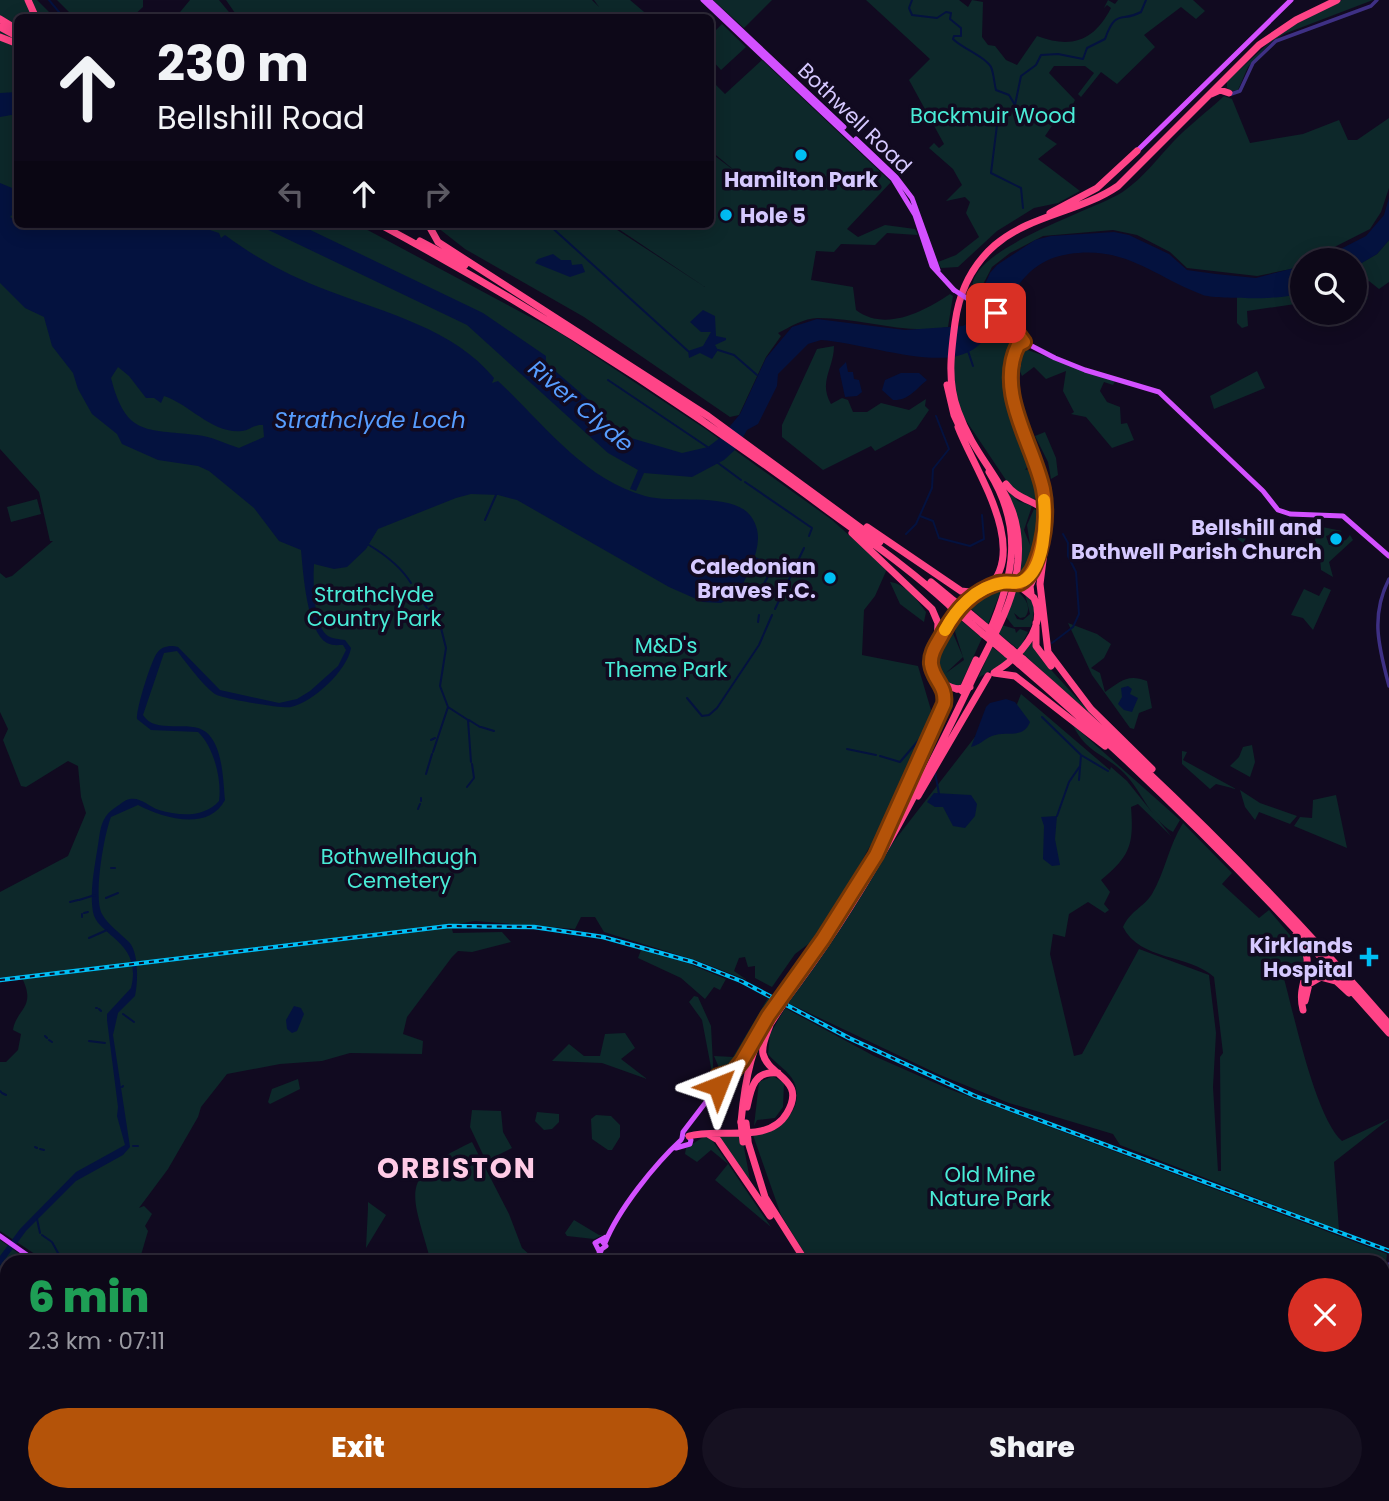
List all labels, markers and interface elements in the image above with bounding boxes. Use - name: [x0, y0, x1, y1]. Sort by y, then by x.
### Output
- text: 230 m: [157, 30, 309, 98]
- icon: ahead: [42, 42, 133, 133]
- street label: Bothwell Road: [792, 56, 918, 180]
- text: Bellshill Road: [157, 95, 365, 140]
- park label: Backmuir Wood: [910, 101, 1076, 130]
- marker: Hamilton Park: [793, 147, 809, 163]
- place label: Hamilton Park: [724, 165, 878, 194]
- icon: left: [272, 175, 310, 213]
- icon: ahead: [345, 175, 383, 213]
- icon: right: [418, 175, 456, 213]
- place label: Hole 5: [740, 201, 806, 230]
- marker: Hole 5: [718, 207, 734, 223]
- map controls: [1290, 248, 1367, 325]
- button: search: [1290, 248, 1367, 325]
- pin: [966, 283, 1026, 343]
- icon: arrive: [977, 294, 1015, 332]
- water label: River Clyde: [522, 352, 640, 460]
- water label: Strathclyde Loch: [274, 404, 466, 436]
- place label: Bellshill and Bothwell Parish Church: [1071, 513, 1322, 566]
- marker: Bellshill and Bothwell Parish Church: [1328, 531, 1344, 547]
- place label: Caledonian Braves F.C.: [690, 552, 816, 605]
- marker: Caledonian Braves F.C.: [822, 570, 838, 586]
- park label: Strathclyde Country Park: [307, 580, 441, 633]
- park label: M&D's Theme Park: [604, 631, 728, 684]
- park label: Bothwellhaugh Cemetery: [321, 842, 477, 895]
- place label: Kirklands Hospital: [1250, 931, 1353, 984]
- marker: Kirklands Hospital: [1359, 947, 1379, 967]
- position arrow: [681, 1049, 755, 1123]
- district label: ORBISTON: [377, 1149, 537, 1188]
- park label: Old Mine Nature Park: [929, 1160, 1051, 1213]
- text: 6 min: [28, 1268, 149, 1327]
- button: close: [1288, 1278, 1362, 1352]
- text: 2.3 km · 07:11: [28, 1325, 165, 1357]
- button: Exit: [28, 1408, 688, 1488]
- button: Share: [702, 1408, 1362, 1488]

